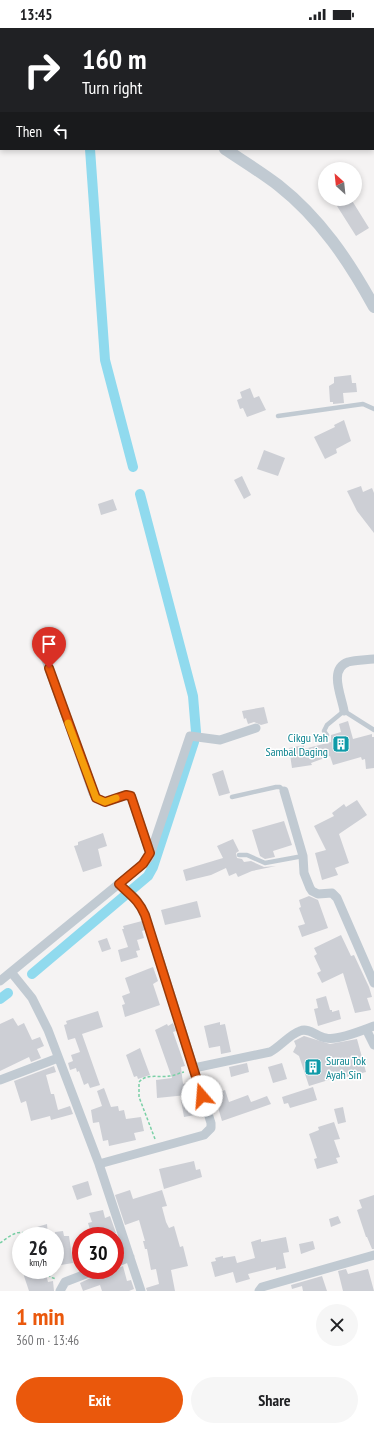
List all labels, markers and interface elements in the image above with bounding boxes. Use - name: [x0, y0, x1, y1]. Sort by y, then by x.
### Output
- text: 13:45: [20, 5, 52, 24]
- text: 160 m: [82, 40, 146, 77]
- icon: right: [16, 44, 68, 96]
- text: Turn right: [82, 76, 142, 99]
- icon: left: [50, 120, 72, 142]
- text: Then: [16, 122, 42, 141]
- north arrow: [318, 162, 362, 206]
- map controls: [318, 162, 362, 206]
- pin: [32, 627, 66, 668]
- icon: arrive: [38, 633, 60, 655]
- place label: Cikgu Yah Sambal Daging: [266, 730, 328, 759]
- building icon: Cikgu Yah Sambal Daging: [331, 734, 351, 754]
- place label: Surau Tok Ayah Sin: [326, 1053, 366, 1082]
- building icon: Surau Tok Ayah Sin: [303, 1057, 323, 1077]
- position arrow: [181, 1075, 223, 1117]
- speed limit sign: 30: [72, 1227, 124, 1279]
- text: 26: [28, 1235, 48, 1261]
- text: km/h: [29, 1256, 47, 1269]
- text: 1 min: [16, 1301, 64, 1332]
- button: close: [316, 1304, 358, 1346]
- text: 360 m · 13:46: [16, 1332, 79, 1349]
- button: Exit: [16, 1377, 183, 1423]
- button: Share: [191, 1377, 358, 1423]

